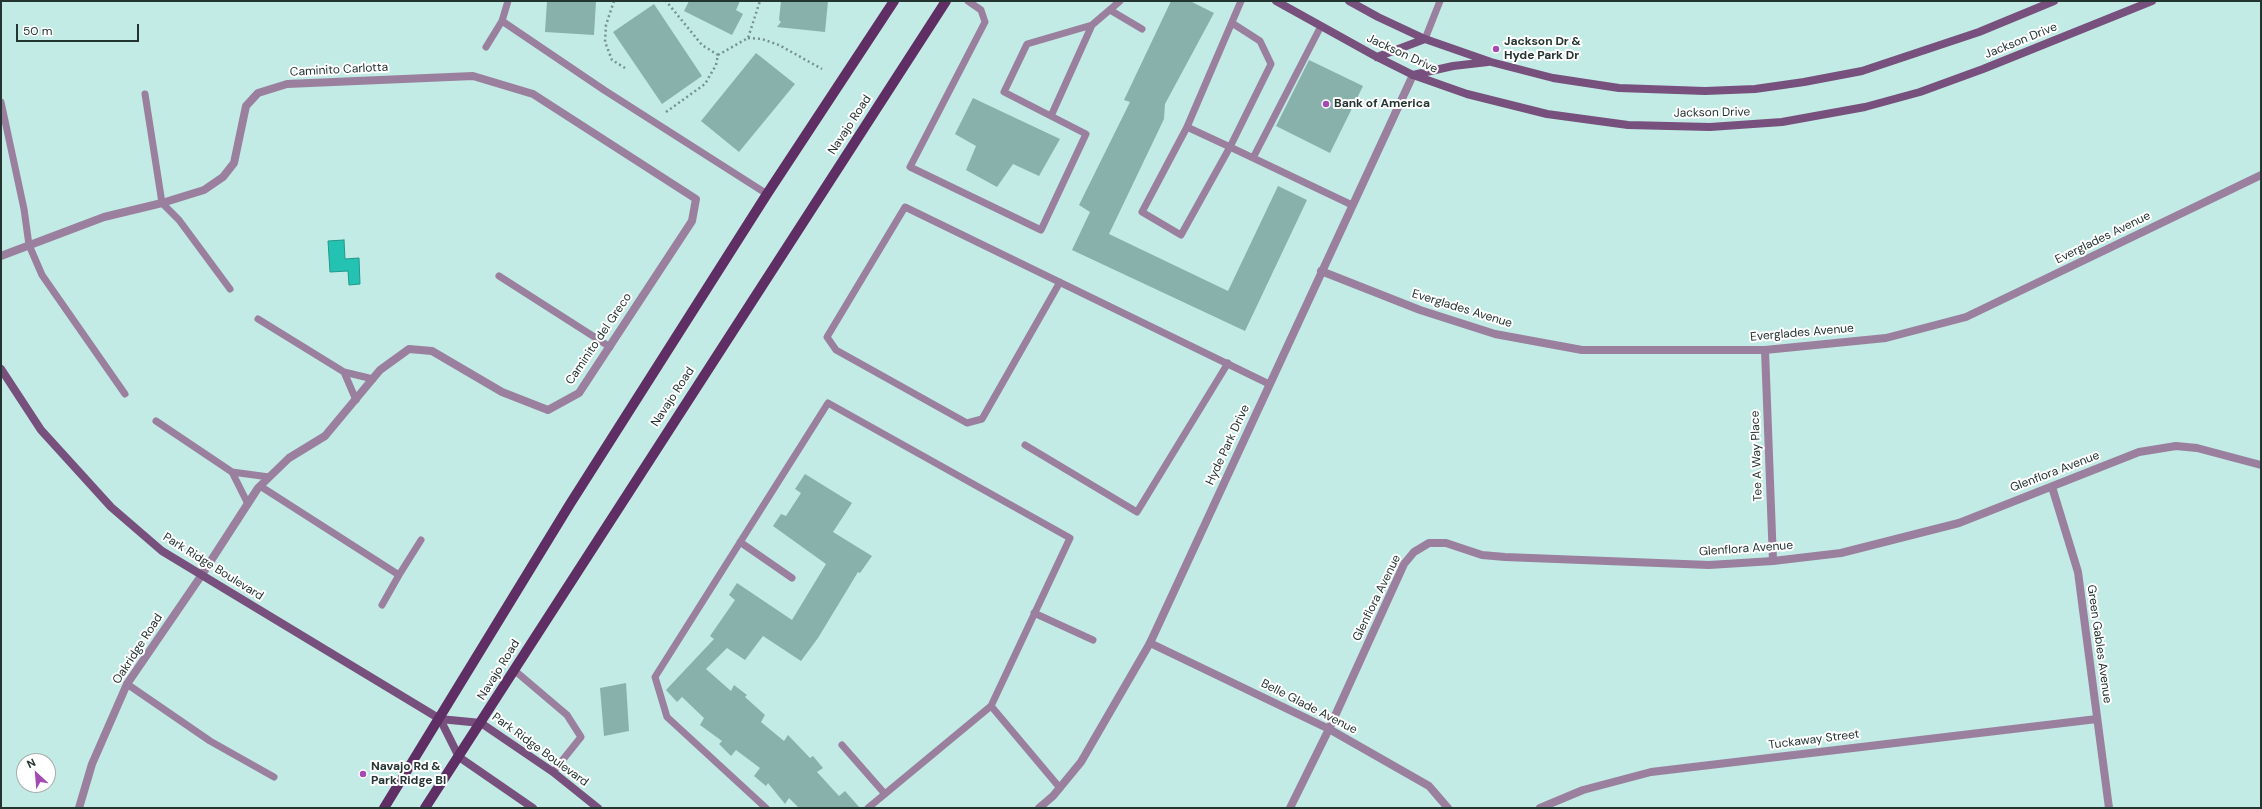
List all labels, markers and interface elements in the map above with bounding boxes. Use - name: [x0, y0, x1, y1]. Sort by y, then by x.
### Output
- scale bar: [18, 16, 141, 42]
- street label: Jackson Drive: [1983, 20, 2059, 62]
- text: 50 m: [23, 23, 52, 39]
- street label: Jackson Drive: [1364, 31, 1440, 77]
- place label: Jackson Dr & Hyde Park Dr: [1504, 35, 1581, 63]
- marker: Jackson Dr & Hyde Park Dr: [1491, 44, 1501, 54]
- street label: Caminito Carlotta: [290, 60, 388, 80]
- street label: Navajo Road: [825, 92, 875, 158]
- place label: Bank of America: [1334, 97, 1430, 111]
- marker: Bank of America: [1321, 99, 1331, 109]
- street label: Jackson Drive: [1674, 105, 1750, 121]
- street label: Everglades Avenue: [2053, 209, 2153, 267]
- street label: Everglades Avenue: [1410, 287, 1514, 331]
- street label: Caminito del Greco: [563, 290, 635, 388]
- street label: Everglades Avenue: [1749, 321, 1855, 345]
- street label: Navajo Road: [648, 364, 698, 430]
- street label: Hyde Park Drive: [1203, 402, 1253, 488]
- street label: Tee A Way Place: [1748, 410, 1766, 502]
- street label: Glenflora Avenue: [2008, 448, 2102, 496]
- street label: Park Ridge Boulevard: [160, 530, 266, 604]
- street label: Glenflora Avenue: [1698, 539, 1794, 559]
- street label: Glenflora Avenue: [1350, 552, 1404, 644]
- street label: Green Gables Avenue: [2084, 584, 2114, 704]
- street label: Oakridge Road: [110, 611, 166, 687]
- street label: Navajo Road: [475, 637, 523, 703]
- street label: Belle Glade Avenue: [1258, 677, 1360, 737]
- street label: Park Ridge Boulevard: [489, 710, 591, 790]
- street label: Tuckaway Street: [1768, 727, 1860, 753]
- north arrow: [16, 753, 56, 793]
- text: N: [25, 755, 38, 771]
- place label: Navajo Rd & Park Ridge Bl: [371, 760, 446, 788]
- marker: Navajo Rd & Park Ridge Bl: [358, 769, 368, 779]

